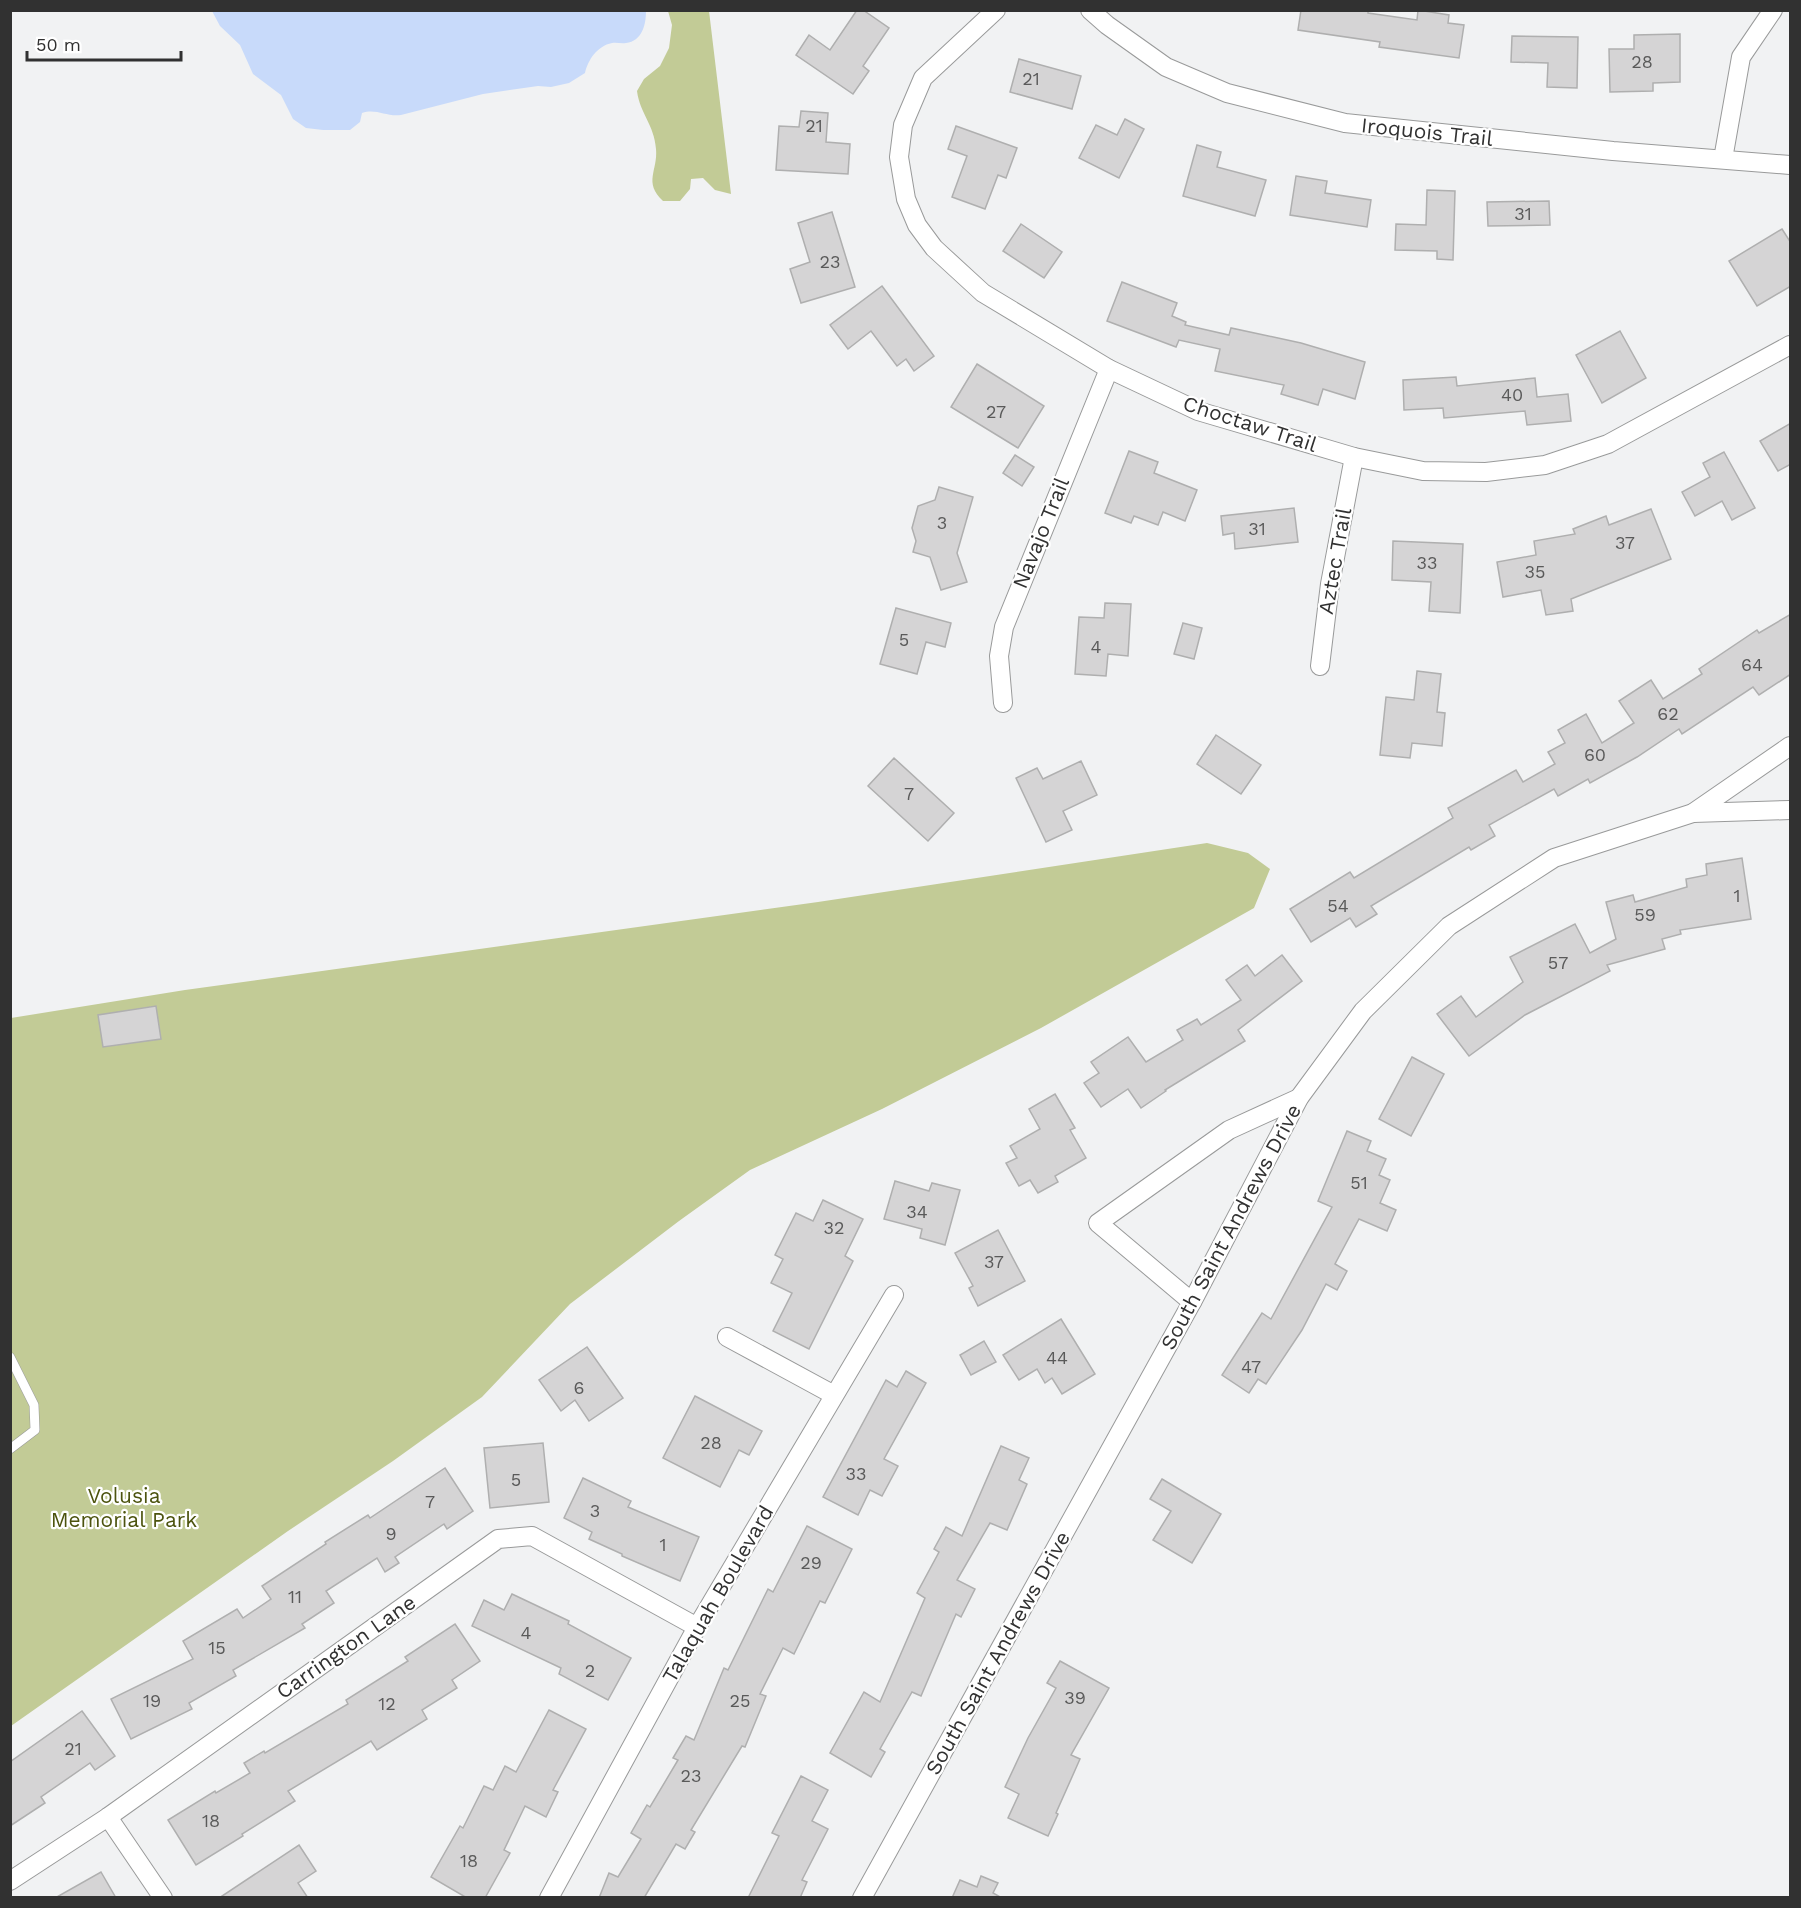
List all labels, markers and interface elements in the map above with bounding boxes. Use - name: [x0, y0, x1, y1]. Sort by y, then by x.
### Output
- scale bar: [27, 24, 182, 62]
- text: 50 m: [36, 34, 81, 55]
- house number: 28: [1631, 51, 1653, 72]
- house number: 21: [1022, 68, 1040, 89]
- street label: Iroquois Trail: [1360, 112, 1495, 151]
- house number: 21: [805, 115, 823, 136]
- house number: 31: [1514, 203, 1532, 224]
- house number: 23: [820, 251, 841, 272]
- house number: 40: [1501, 384, 1523, 405]
- street label: Choctaw Trail: [1180, 390, 1321, 457]
- house number: 27: [986, 401, 1006, 422]
- street label: Navajo Trail: [1007, 473, 1074, 592]
- street label: Aztec Trail: [1313, 505, 1356, 616]
- house number: 3: [937, 512, 947, 533]
- house number: 31: [1248, 518, 1266, 539]
- house number: 37: [1615, 532, 1635, 553]
- house number: 33: [1417, 552, 1438, 573]
- house number: 35: [1525, 561, 1545, 582]
- house number: 5: [899, 629, 909, 650]
- house number: 4: [1091, 636, 1102, 657]
- house number: 64: [1741, 654, 1763, 675]
- house number: 62: [1657, 703, 1679, 724]
- house number: 60: [1584, 744, 1606, 765]
- house number: 7: [904, 783, 914, 804]
- house number: 1: [1733, 885, 1741, 906]
- house number: 54: [1327, 895, 1349, 916]
- house number: 59: [1634, 904, 1656, 925]
- house number: 57: [1548, 952, 1568, 973]
- street label: South Saint Andrews Drive: [1155, 1100, 1306, 1354]
- house number: 51: [1350, 1172, 1368, 1193]
- house number: 34: [906, 1201, 928, 1222]
- house number: 32: [824, 1217, 845, 1238]
- house number: 37: [984, 1251, 1004, 1272]
- house number: 44: [1046, 1347, 1068, 1368]
- house number: 47: [1241, 1356, 1261, 1377]
- house number: 6: [574, 1377, 584, 1398]
- house number: 28: [700, 1432, 722, 1453]
- house number: 33: [846, 1463, 867, 1484]
- house number: 5: [511, 1469, 521, 1490]
- park label: Volusia Memorial Park: [51, 1483, 197, 1532]
- house number: 7: [425, 1491, 435, 1512]
- house number: 3: [590, 1500, 600, 1521]
- street label: Talaquah Boulevard: [657, 1501, 778, 1687]
- house number: 9: [385, 1523, 397, 1544]
- street label: South Saint Andrews Drive: [920, 1527, 1075, 1779]
- house number: 1: [659, 1534, 667, 1555]
- house number: 29: [800, 1552, 822, 1573]
- house number: 11: [288, 1586, 302, 1607]
- street label: Carrington Lane: [271, 1589, 420, 1704]
- house number: 4: [521, 1622, 532, 1643]
- house number: 15: [208, 1637, 226, 1658]
- house number: 2: [585, 1660, 595, 1681]
- house number: 39: [1064, 1687, 1086, 1708]
- house number: 19: [143, 1690, 161, 1711]
- house number: 25: [730, 1690, 750, 1711]
- house number: 12: [378, 1693, 396, 1714]
- house number: 21: [64, 1738, 82, 1759]
- house number: 23: [681, 1765, 702, 1786]
- house number: 18: [202, 1810, 220, 1831]
- house number: 18: [460, 1850, 478, 1871]

